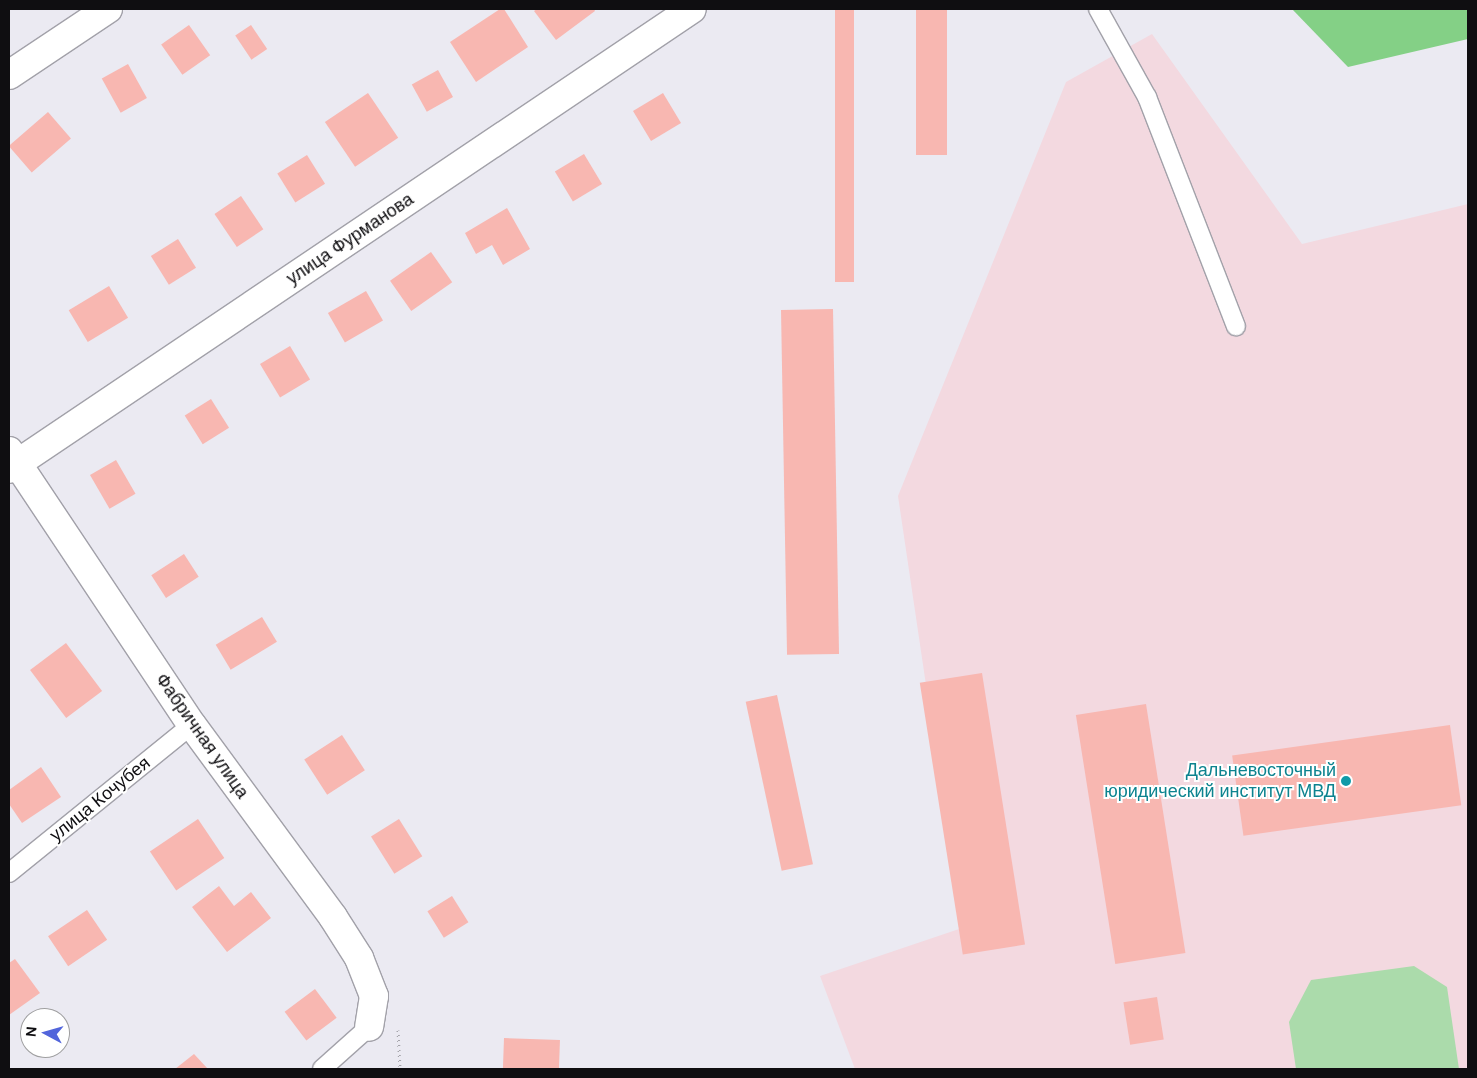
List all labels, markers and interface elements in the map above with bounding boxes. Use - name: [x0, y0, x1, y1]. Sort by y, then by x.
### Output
- street label: улица Фурманова: [282, 189, 418, 289]
- street label: Фабричная улица: [151, 669, 253, 803]
- street label: улица Кочубея: [45, 752, 155, 846]
- place label: Дальневосточный юридический институт МВД: [1104, 760, 1336, 802]
- marker: Дальневосточный юридический институт МВД: [1340, 775, 1352, 787]
- north arrow: [20, 1008, 70, 1058]
- text: N: [22, 1026, 41, 1038]

